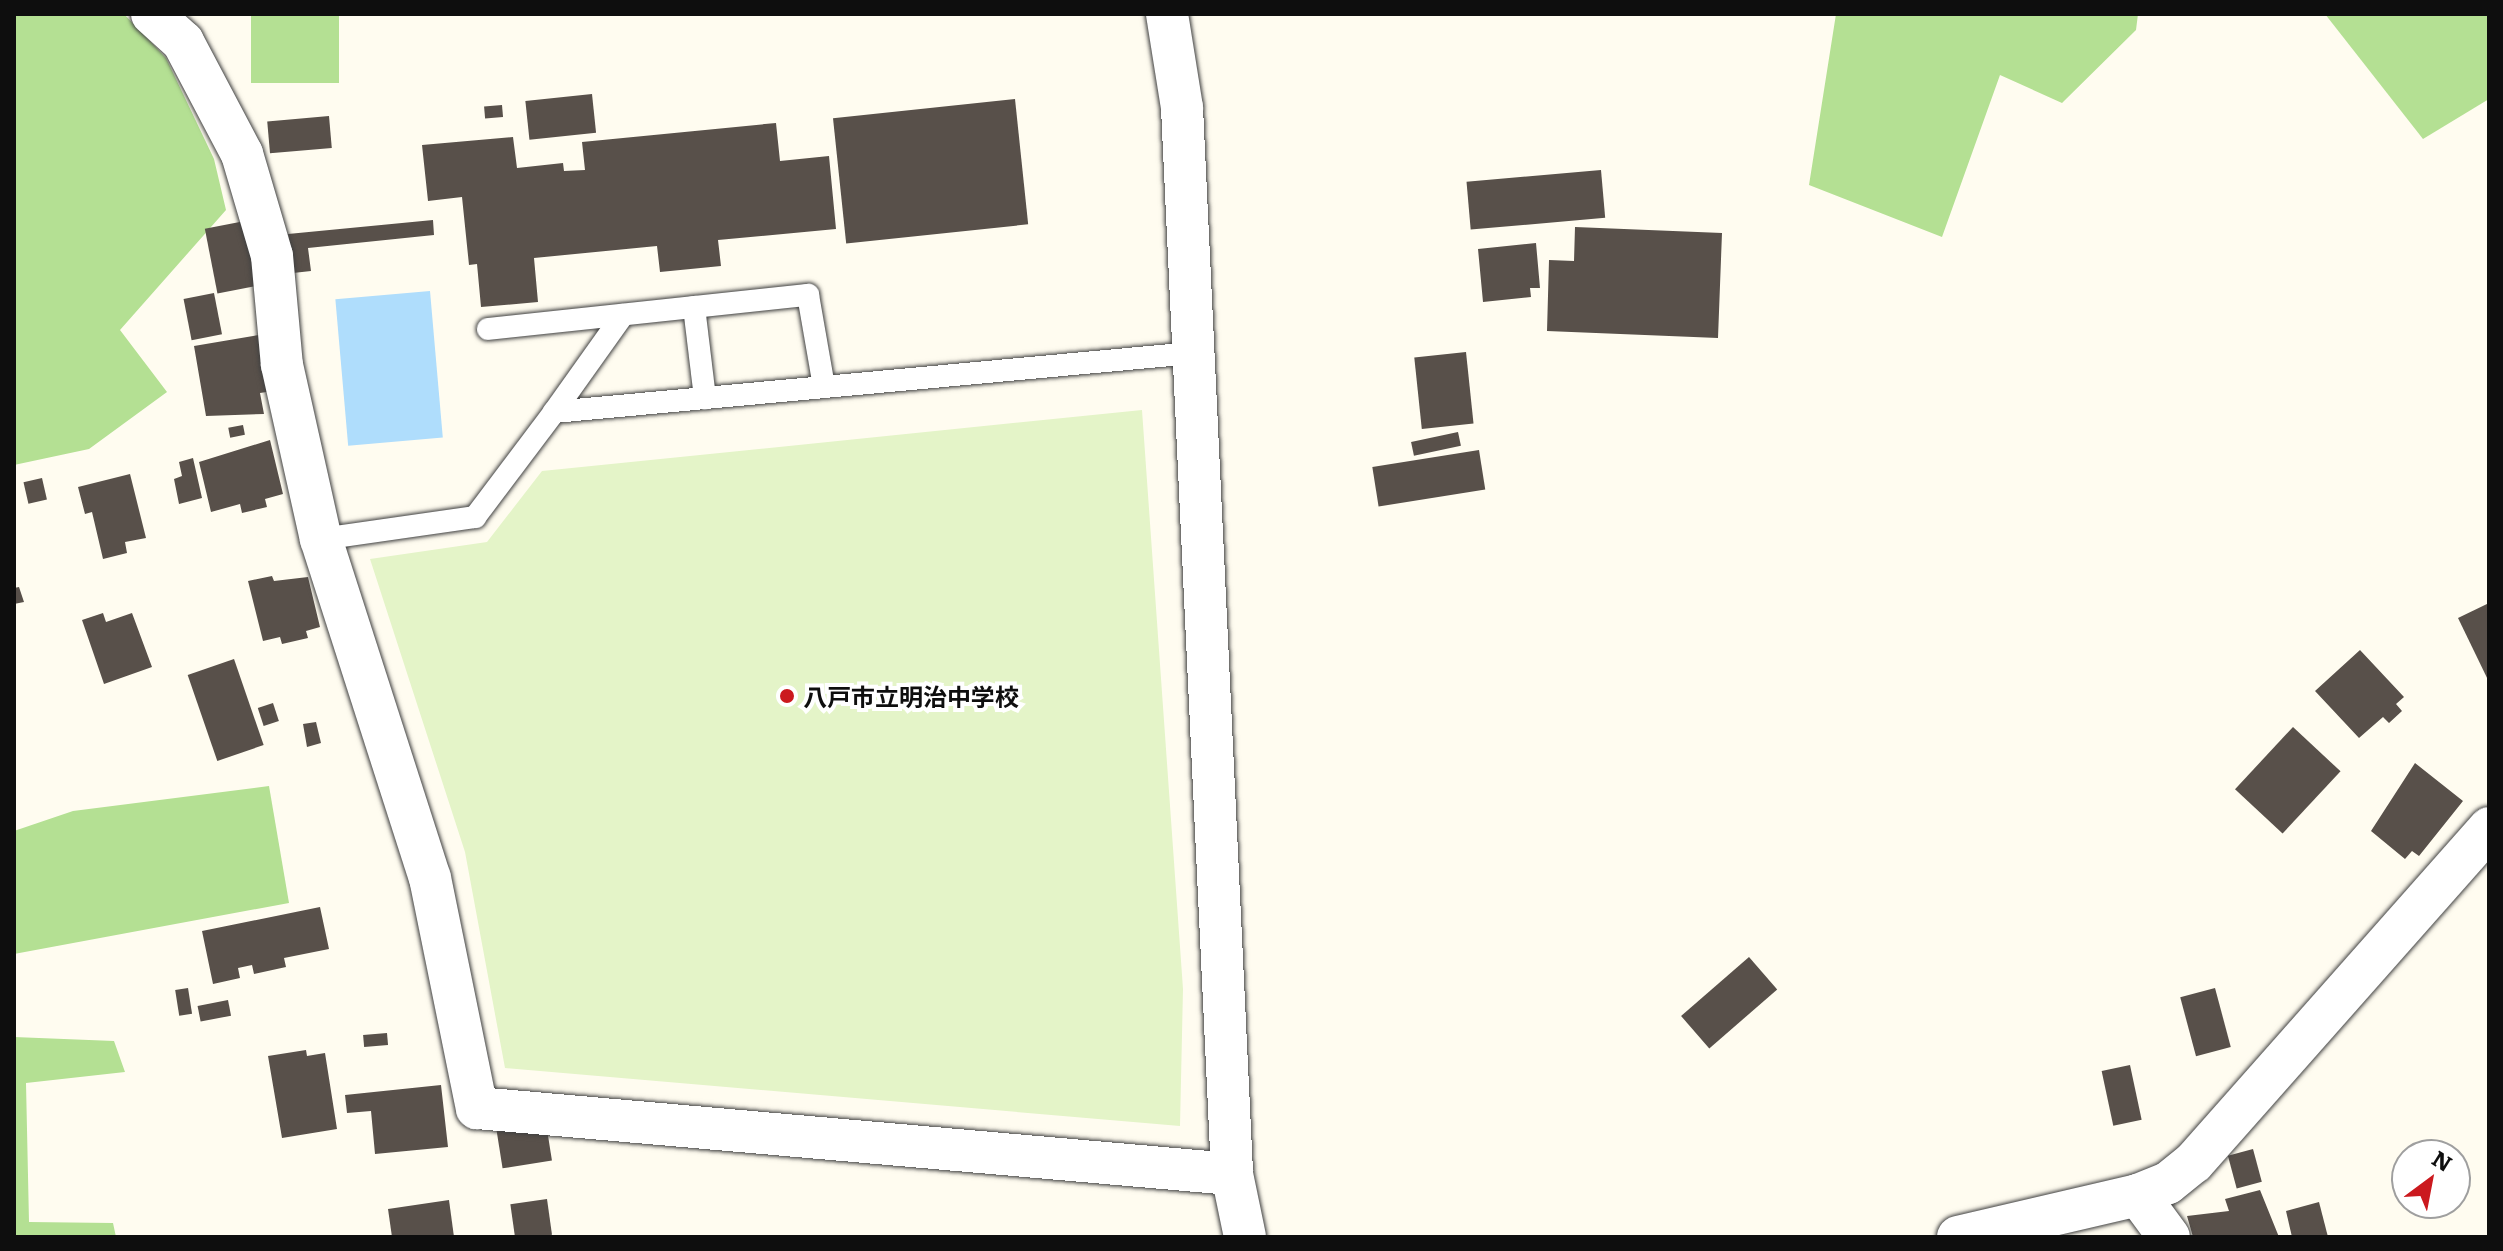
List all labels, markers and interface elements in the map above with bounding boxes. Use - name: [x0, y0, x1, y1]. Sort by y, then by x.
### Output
- place label: 八戸市立明治中学校: [803, 682, 1019, 710]
- marker: 八戸市立明治中学校: [778, 687, 796, 705]
- north arrow: [2391, 1139, 2471, 1219]
- text: N: [2426, 1141, 2459, 1179]

